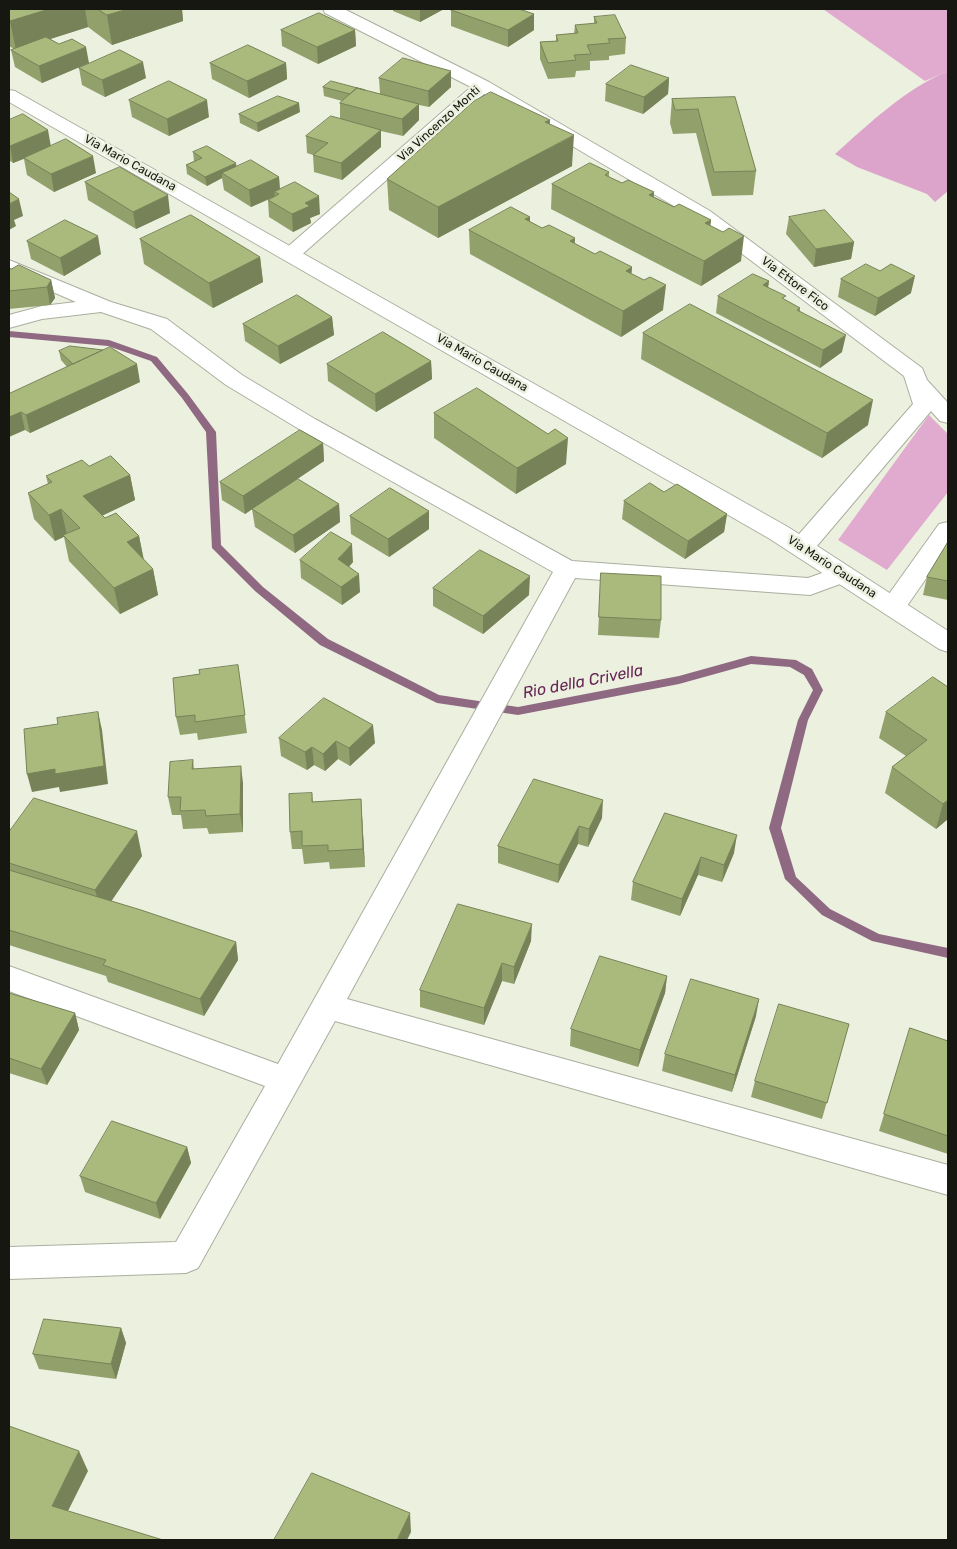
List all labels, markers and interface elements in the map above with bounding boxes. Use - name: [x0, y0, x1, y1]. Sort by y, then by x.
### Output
- street label: Via Vincenzo Monti: [395, 83, 483, 165]
- street label: Via Mario Caudana: [81, 132, 179, 194]
- street label: Via Ettore Fico: [758, 254, 832, 314]
- street label: Via Mario Caudana: [434, 331, 530, 395]
- street label: Via Mario Caudana: [785, 533, 879, 601]
- water label: Rio della Crivella: [521, 661, 645, 703]

